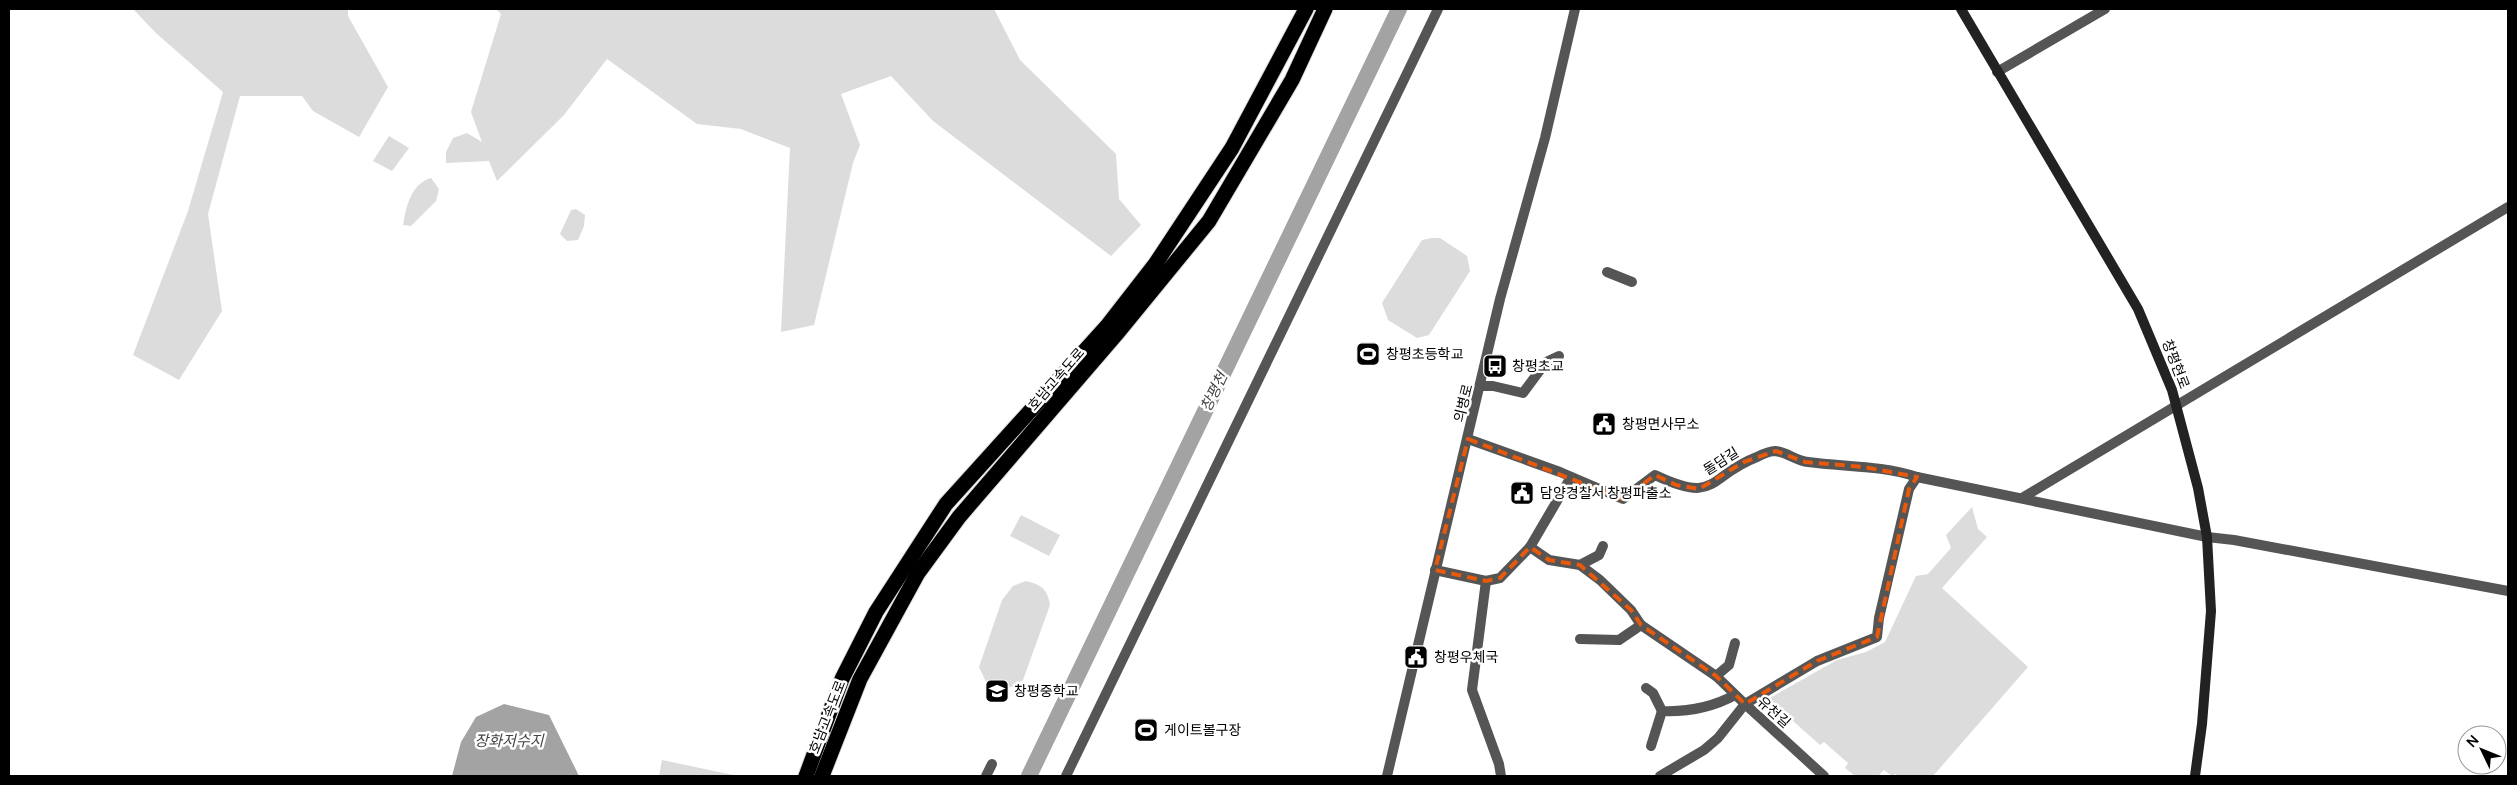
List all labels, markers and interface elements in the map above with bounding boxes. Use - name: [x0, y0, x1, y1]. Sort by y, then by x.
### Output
- street label: 창평현로: [2158, 336, 2195, 391]
- sports icon: 창평초등학교: [1355, 341, 1381, 367]
- street label: 호남고속도로: [1023, 343, 1088, 414]
- place label: 창평초등학교: [1386, 344, 1463, 363]
- bus stop icon: 창평초교: [1482, 353, 1508, 379]
- place label: 창평초교: [1512, 356, 1564, 375]
- water label: 창평천: [1195, 367, 1233, 415]
- street label: 의병로: [1449, 382, 1476, 424]
- public building icon: 창평면사무소: [1591, 411, 1617, 437]
- place label: 창평면사무소: [1622, 414, 1699, 433]
- street label: 돌담길: [1699, 442, 1742, 479]
- public building icon: 담양경찰서 창평파출소: [1509, 480, 1535, 506]
- place label: 담양경찰서 창평파출소: [1540, 483, 1672, 502]
- public building icon: 창평우체국: [1403, 644, 1429, 670]
- place label: 창평우체국: [1434, 647, 1499, 666]
- street label: 호남고속도로: [804, 677, 849, 756]
- school or university icon: 창평중학교: [984, 678, 1010, 704]
- place label: 창평중학교: [1014, 681, 1079, 700]
- street label: 유천길: [1754, 692, 1795, 732]
- sports icon: 게이트볼구장: [1133, 717, 1159, 743]
- place label: 게이트볼구장: [1164, 720, 1241, 739]
- north arrow: [2457, 725, 2507, 775]
- water label: 장화저수지: [474, 730, 545, 751]
- text: N: [2462, 731, 2483, 751]

